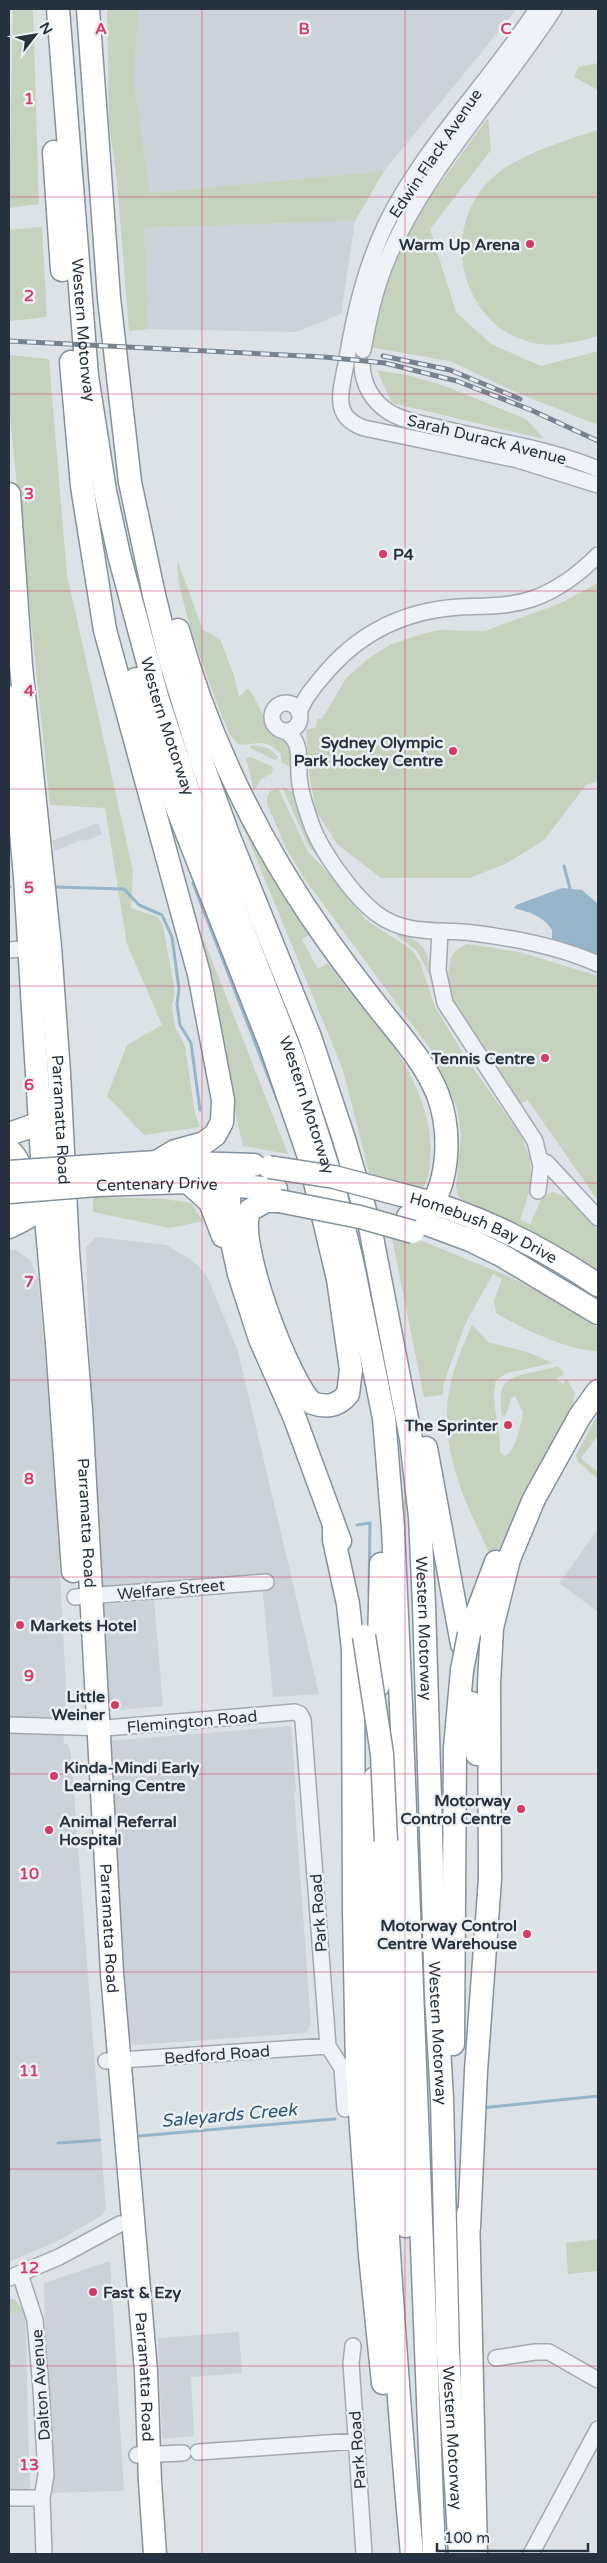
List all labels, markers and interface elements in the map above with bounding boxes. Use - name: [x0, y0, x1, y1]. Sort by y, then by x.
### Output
- north arrow: [10, 10, 60, 60]
- text: N: [36, 19, 56, 38]
- text: A: [95, 19, 107, 39]
- text: B: [298, 19, 310, 39]
- text: C: [500, 19, 512, 39]
- street label: Edwin Flack Avenue: [385, 85, 487, 222]
- text: 1: [24, 89, 34, 109]
- place label: Warm Up Arena: [399, 235, 520, 255]
- marker: Warm Up Arena: [524, 238, 536, 250]
- street label: Western Motorway: [67, 257, 100, 404]
- text: 2: [24, 286, 34, 306]
- street label: Sarah Durack Avenue: [405, 411, 568, 469]
- text: 3: [24, 484, 34, 504]
- place label: P4: [393, 545, 414, 565]
- marker: P4: [377, 548, 389, 560]
- street label: Western Motorway: [136, 655, 198, 799]
- text: 4: [24, 681, 34, 701]
- place label: Sydney Olympic Park Hockey Centre: [294, 733, 443, 771]
- marker: Sydney Olympic Park Hockey Centre: [447, 745, 459, 757]
- text: 5: [24, 878, 34, 898]
- street label: Western Motorway: [274, 1033, 339, 1177]
- place label: Tennis Centre: [430, 1049, 535, 1069]
- marker: Tennis Centre: [539, 1052, 551, 1064]
- street label: Parramatta Road: [47, 1054, 74, 1185]
- text: 6: [24, 1075, 34, 1095]
- street label: Centenary Drive: [96, 1173, 218, 1196]
- street label: Homebush Bay Drive: [407, 1188, 561, 1268]
- text: 7: [24, 1272, 34, 1292]
- place label: The Sprinter: [404, 1416, 499, 1436]
- marker: The Sprinter: [502, 1419, 514, 1431]
- street label: Parramatta Road: [73, 1458, 100, 1588]
- text: 8: [24, 1469, 34, 1489]
- street label: Western Motorway: [411, 1556, 436, 1701]
- street label: Welfare Street: [116, 1575, 226, 1605]
- place label: Markets Hotel: [30, 1616, 137, 1636]
- marker: Markets Hotel: [14, 1619, 26, 1631]
- text: 9: [24, 1666, 34, 1686]
- place label: Little Weiner: [52, 1687, 106, 1725]
- marker: Little Weiner: [109, 1699, 121, 1711]
- street label: Flemington Road: [126, 1706, 258, 1738]
- place label: Kinda-Mindi Early Learning Centre: [64, 1758, 200, 1796]
- marker: Kinda-Mindi Early Learning Centre: [48, 1770, 60, 1782]
- place label: Motorway Control Centre: [400, 1791, 511, 1829]
- marker: Motorway Control Centre: [515, 1803, 527, 1815]
- place label: Animal Referral Hospital: [59, 1812, 177, 1850]
- marker: Animal Referral Hospital: [43, 1824, 55, 1836]
- street label: Parramatta Road: [95, 1863, 123, 1994]
- text: 10: [19, 1864, 39, 1884]
- street label: Park Road: [306, 1873, 332, 1953]
- place label: Motorway Control Centre Warehouse: [377, 1916, 517, 1954]
- marker: Motorway Control Centre Warehouse: [521, 1928, 533, 1940]
- street label: Western Motorway: [424, 1961, 451, 2106]
- street label: Bedford Road: [164, 2041, 271, 2069]
- text: 11: [19, 2061, 39, 2081]
- water label: Saleyards Creek: [160, 2098, 299, 2132]
- text: 12: [19, 2258, 39, 2278]
- place label: Fast & Ezy: [103, 2283, 181, 2303]
- marker: Fast & Ezy: [87, 2286, 99, 2298]
- street label: Parramatta Road: [130, 2311, 158, 2442]
- street label: Dalton Avenue: [27, 2329, 55, 2441]
- street label: Western Motorway: [438, 2365, 466, 2511]
- street label: Park Road: [345, 2410, 371, 2490]
- text: 13: [19, 2455, 39, 2475]
- scale bar: [437, 2520, 588, 2552]
- text: 100 m: [444, 2529, 490, 2547]

